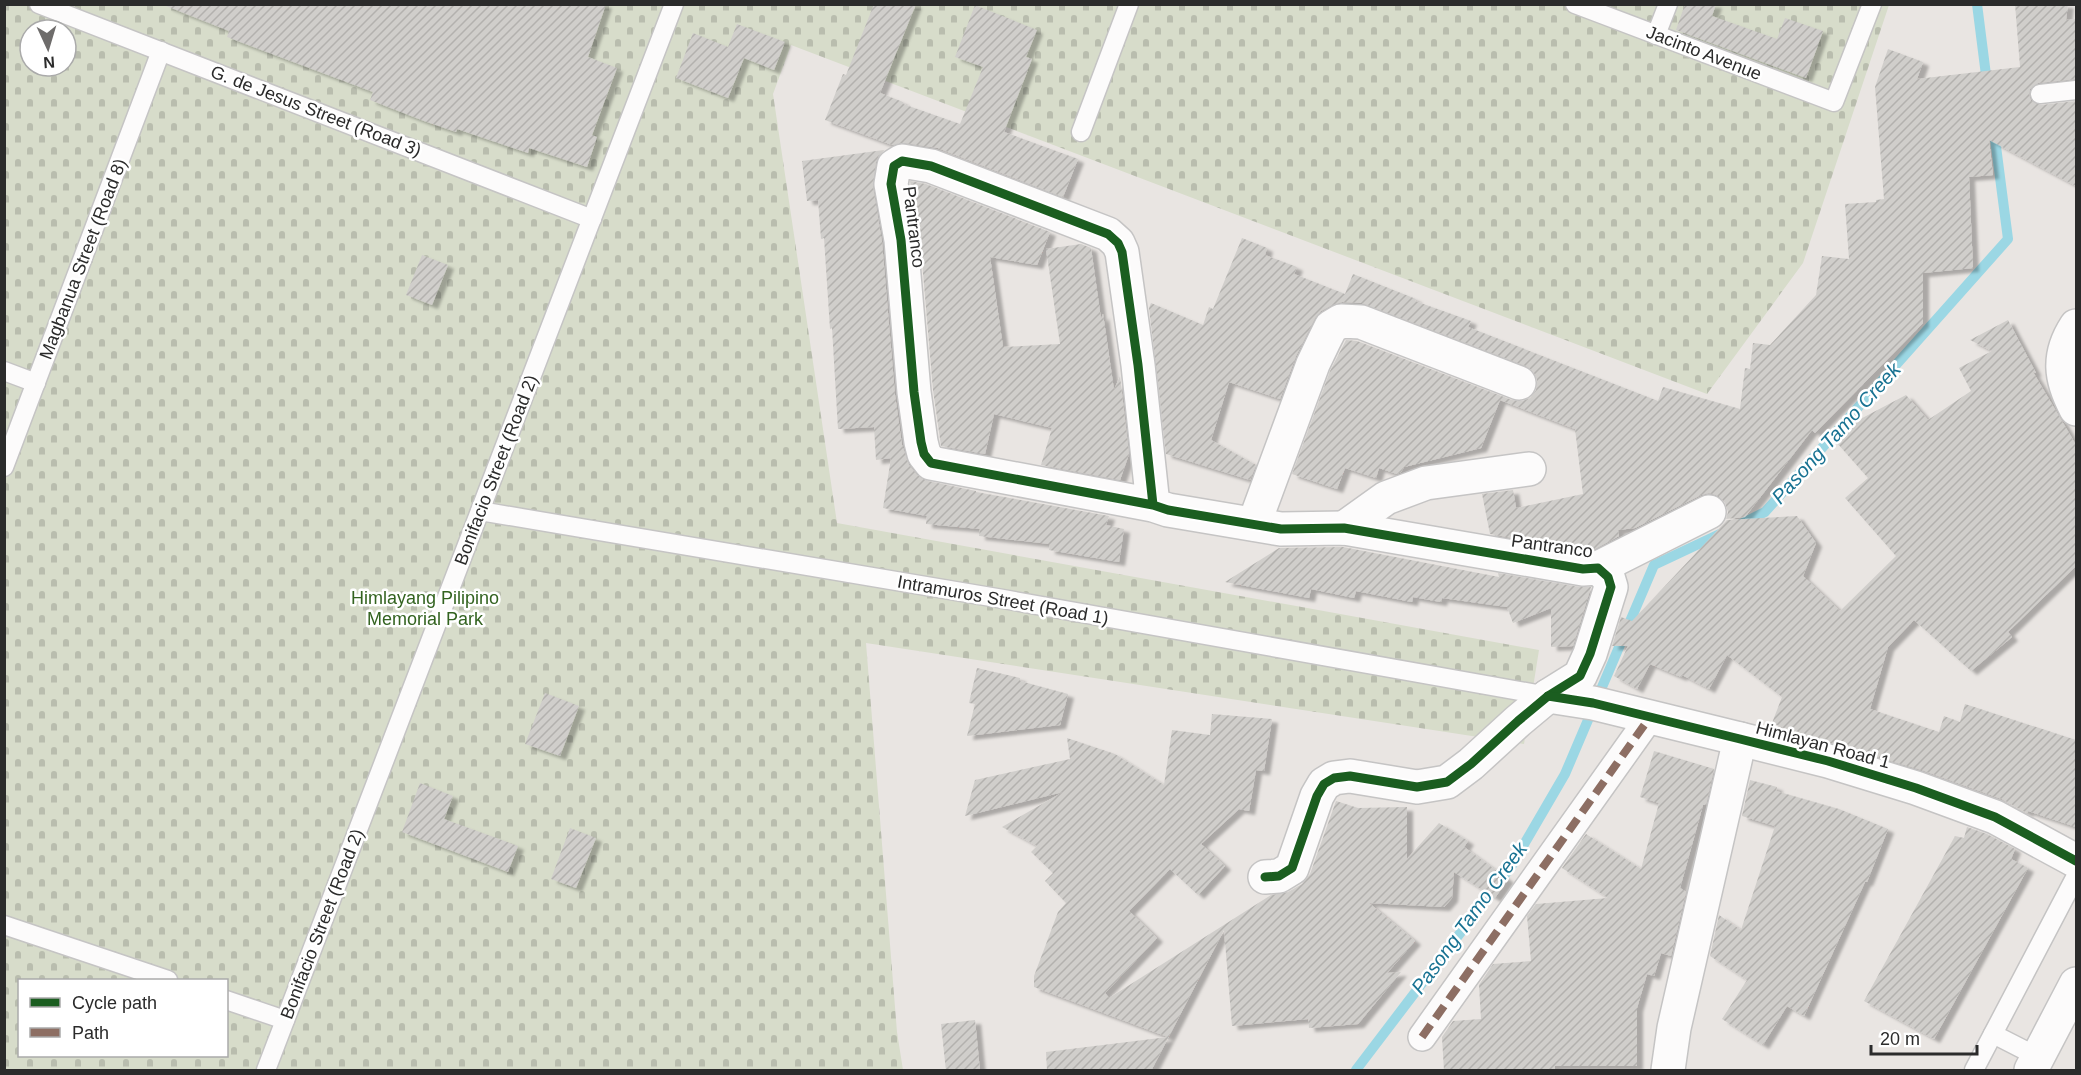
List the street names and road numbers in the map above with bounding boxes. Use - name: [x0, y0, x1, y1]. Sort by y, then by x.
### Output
- street label: Jacinto Avenue: [1644, 22, 1764, 84]
- street label: G. de Jesus Street (Road 3): [208, 62, 424, 160]
- street label: Magbanua Street (Road 8): [35, 156, 131, 362]
- street label: Pantranco: [899, 185, 929, 269]
- street label: Bonifacio Street (Road 2): [450, 372, 542, 568]
- street label: Pantranco: [1510, 530, 1594, 562]
- street label: Intramuros Street (Road 1): [896, 572, 1110, 628]
- street label: Himlayan Road 1: [1754, 717, 1892, 773]
- street label: Bonifacio Street (Road 2): [276, 826, 368, 1022]

